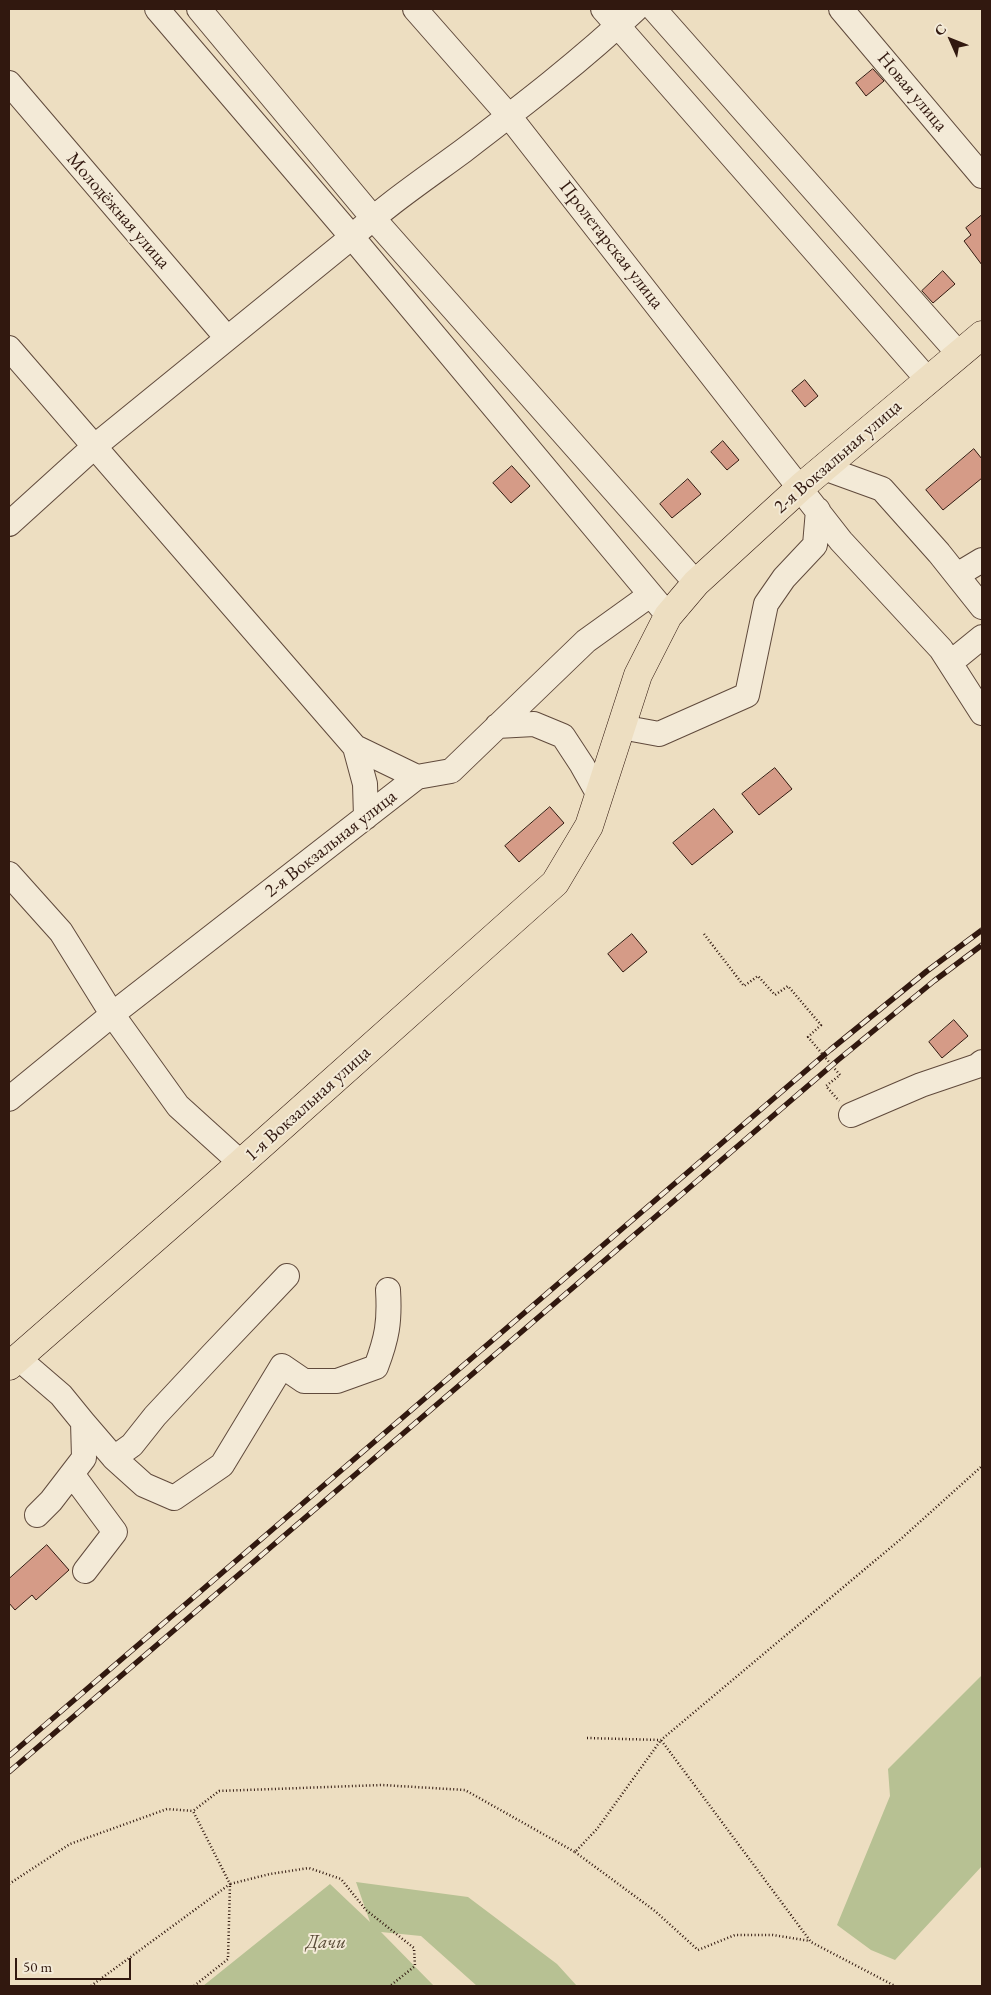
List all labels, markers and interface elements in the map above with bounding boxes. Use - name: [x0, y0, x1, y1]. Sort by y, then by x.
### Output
- north arrow: [926, 15, 976, 65]
- text: С: [930, 20, 950, 39]
- street label: Новая улица: [872, 47, 952, 137]
- street label: Молодёжная улица: [61, 148, 175, 274]
- street label: Пролетарская улица: [554, 176, 668, 314]
- street label: 2-я Вокзальная улица: [770, 395, 906, 519]
- street label: 2-я Вокзальная улица: [260, 785, 402, 903]
- street label: 1-я Вокзальная улица: [240, 1041, 376, 1167]
- park label: Дачи: [306, 1932, 346, 1954]
- scale bar: [18, 1948, 134, 1980]
- text: 50 m: [23, 1957, 52, 1976]

